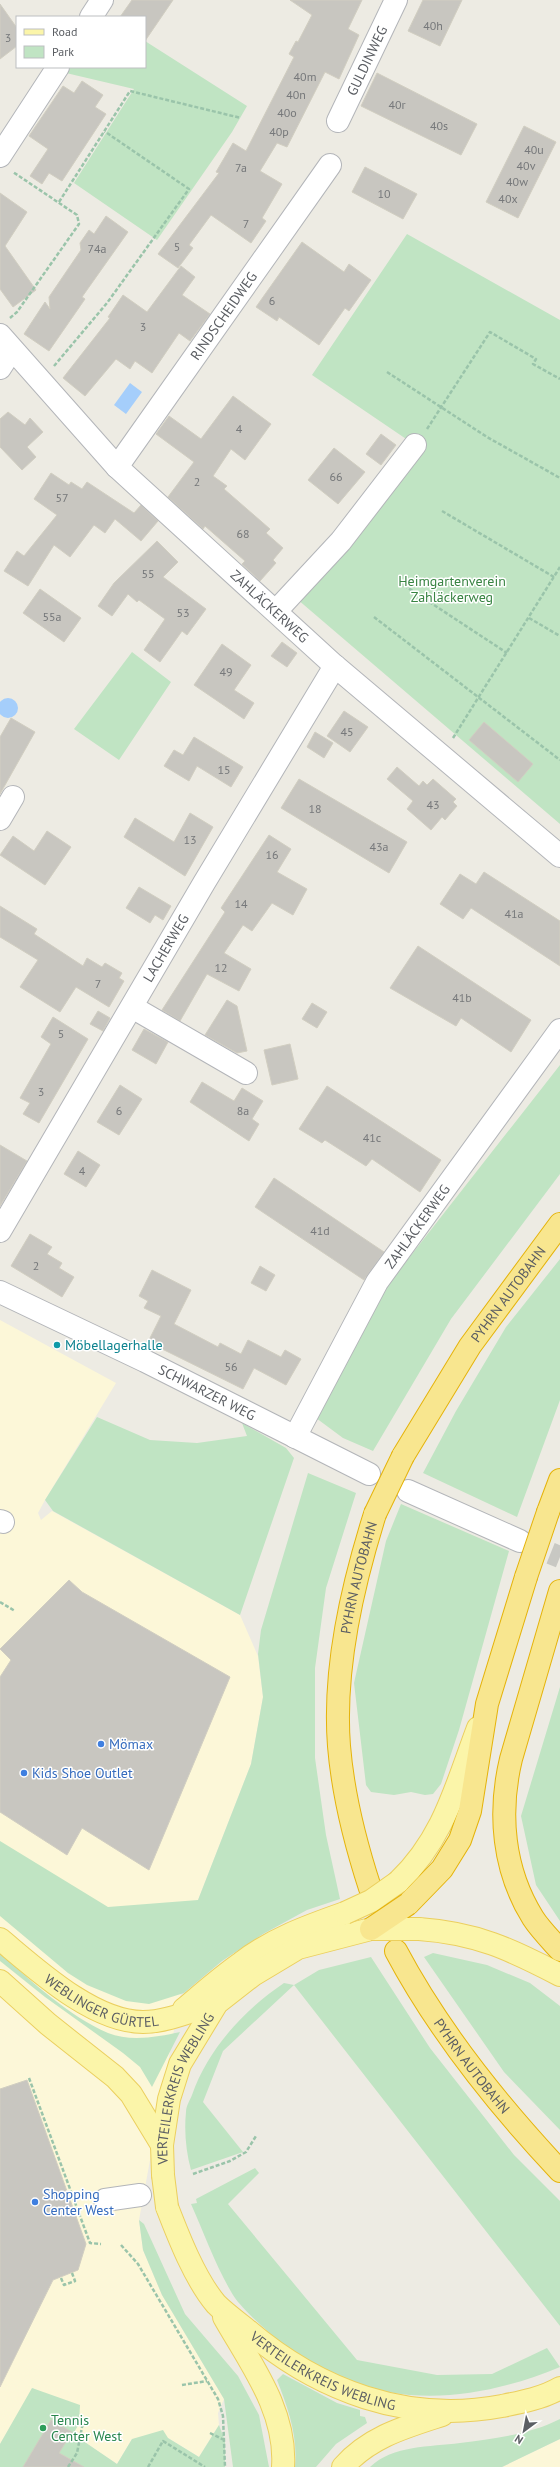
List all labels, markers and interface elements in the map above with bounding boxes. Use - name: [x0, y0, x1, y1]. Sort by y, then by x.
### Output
- legend: [16, 16, 146, 68]
- house number: 40h: [423, 18, 443, 33]
- street label: GULDINWEG: [343, 23, 391, 98]
- text: Road: [52, 24, 77, 39]
- house number: 3: [5, 30, 11, 45]
- text: Park: [52, 44, 74, 59]
- house number: 40m: [294, 69, 316, 84]
- house number: 40n: [286, 87, 306, 102]
- house number: 40r: [388, 97, 406, 112]
- house number: 40o: [277, 105, 297, 120]
- house number: 40s: [430, 118, 448, 133]
- house number: 40p: [269, 124, 289, 139]
- house number: 40u: [524, 142, 544, 157]
- house number: 40v: [517, 158, 536, 173]
- house number: 7a: [235, 160, 247, 175]
- house number: 40w: [506, 174, 528, 189]
- house number: 10: [377, 186, 391, 201]
- house number: 40x: [498, 191, 518, 206]
- house number: 7: [243, 216, 249, 231]
- house number: 5: [174, 239, 180, 254]
- house number: 74a: [87, 241, 107, 256]
- street label: RINDSCHEIDWEG: [186, 268, 261, 364]
- house number: 6: [269, 293, 275, 308]
- house number: 3: [140, 319, 146, 334]
- house number: 4: [236, 421, 243, 436]
- house number: 66: [329, 469, 343, 484]
- house number: 2: [194, 474, 200, 489]
- house number: 57: [55, 490, 69, 505]
- house number: 68: [236, 526, 250, 541]
- house number: 55: [141, 566, 155, 581]
- street label: ZAHLÄCKERWEG: [227, 566, 312, 647]
- park label: Heimgartenverein Zahläckerweg: [398, 572, 506, 606]
- house number: 53: [176, 605, 190, 620]
- house number: 55a: [42, 609, 62, 624]
- house number: 49: [219, 664, 233, 679]
- house number: 45: [340, 724, 354, 739]
- house number: 15: [217, 762, 231, 777]
- house number: 43: [426, 797, 440, 812]
- house number: 18: [308, 801, 322, 816]
- house number: 13: [183, 832, 197, 847]
- house number: 43a: [369, 839, 389, 854]
- house number: 16: [265, 847, 279, 862]
- house number: 14: [234, 896, 248, 911]
- house number: 41a: [504, 906, 524, 921]
- street label: LACHERWEG: [139, 911, 193, 985]
- house number: 12: [214, 960, 228, 975]
- house number: 7: [95, 976, 101, 991]
- house number: 41b: [452, 990, 472, 1005]
- house number: 5: [58, 1026, 64, 1041]
- house number: 3: [38, 1084, 44, 1099]
- house number: 6: [116, 1103, 122, 1118]
- house number: 8a: [237, 1103, 249, 1118]
- house number: 41c: [363, 1130, 382, 1145]
- house number: 4: [79, 1163, 86, 1178]
- street label: ZAHLÄCKERWEG: [381, 1181, 454, 1272]
- house number: 41d: [310, 1223, 330, 1238]
- street label: PYHRN AUTOBAHN: [467, 1243, 550, 1346]
- house number: 2: [33, 1258, 39, 1273]
- place label: Möbellagerhalle: [65, 1336, 163, 1354]
- marker: Möbellagerhalle: [52, 1340, 62, 1350]
- house number: 56: [224, 1359, 238, 1374]
- street label: SCHWARZER WEG: [155, 1360, 259, 1424]
- street label: PYHRN AUTOBAHN: [336, 1519, 381, 1635]
- place label: Mömax: [109, 1735, 153, 1753]
- marker: Mömax: [96, 1739, 106, 1749]
- place label: Kids Shoe Outlet: [32, 1764, 133, 1782]
- marker: Kids Shoe Outlet: [19, 1768, 29, 1778]
- street label: WEBLINGER GÜRTEL: [41, 1970, 160, 2031]
- street label: VERTEILERKREIS WEBLING: [153, 2009, 218, 2166]
- street label: PYHRN AUTOBAHN: [430, 2015, 514, 2117]
- place label: Shopping Center West: [43, 2185, 114, 2219]
- marker: Shopping Center West: [30, 2197, 40, 2207]
- street label: VERTEILERKREIS WEBLING: [246, 2327, 397, 2414]
- place label: Tennis Center West: [51, 2411, 122, 2445]
- north arrow: [504, 2411, 544, 2451]
- marker: Tennis Center West: [38, 2423, 48, 2433]
- text: N: [512, 2432, 525, 2447]

